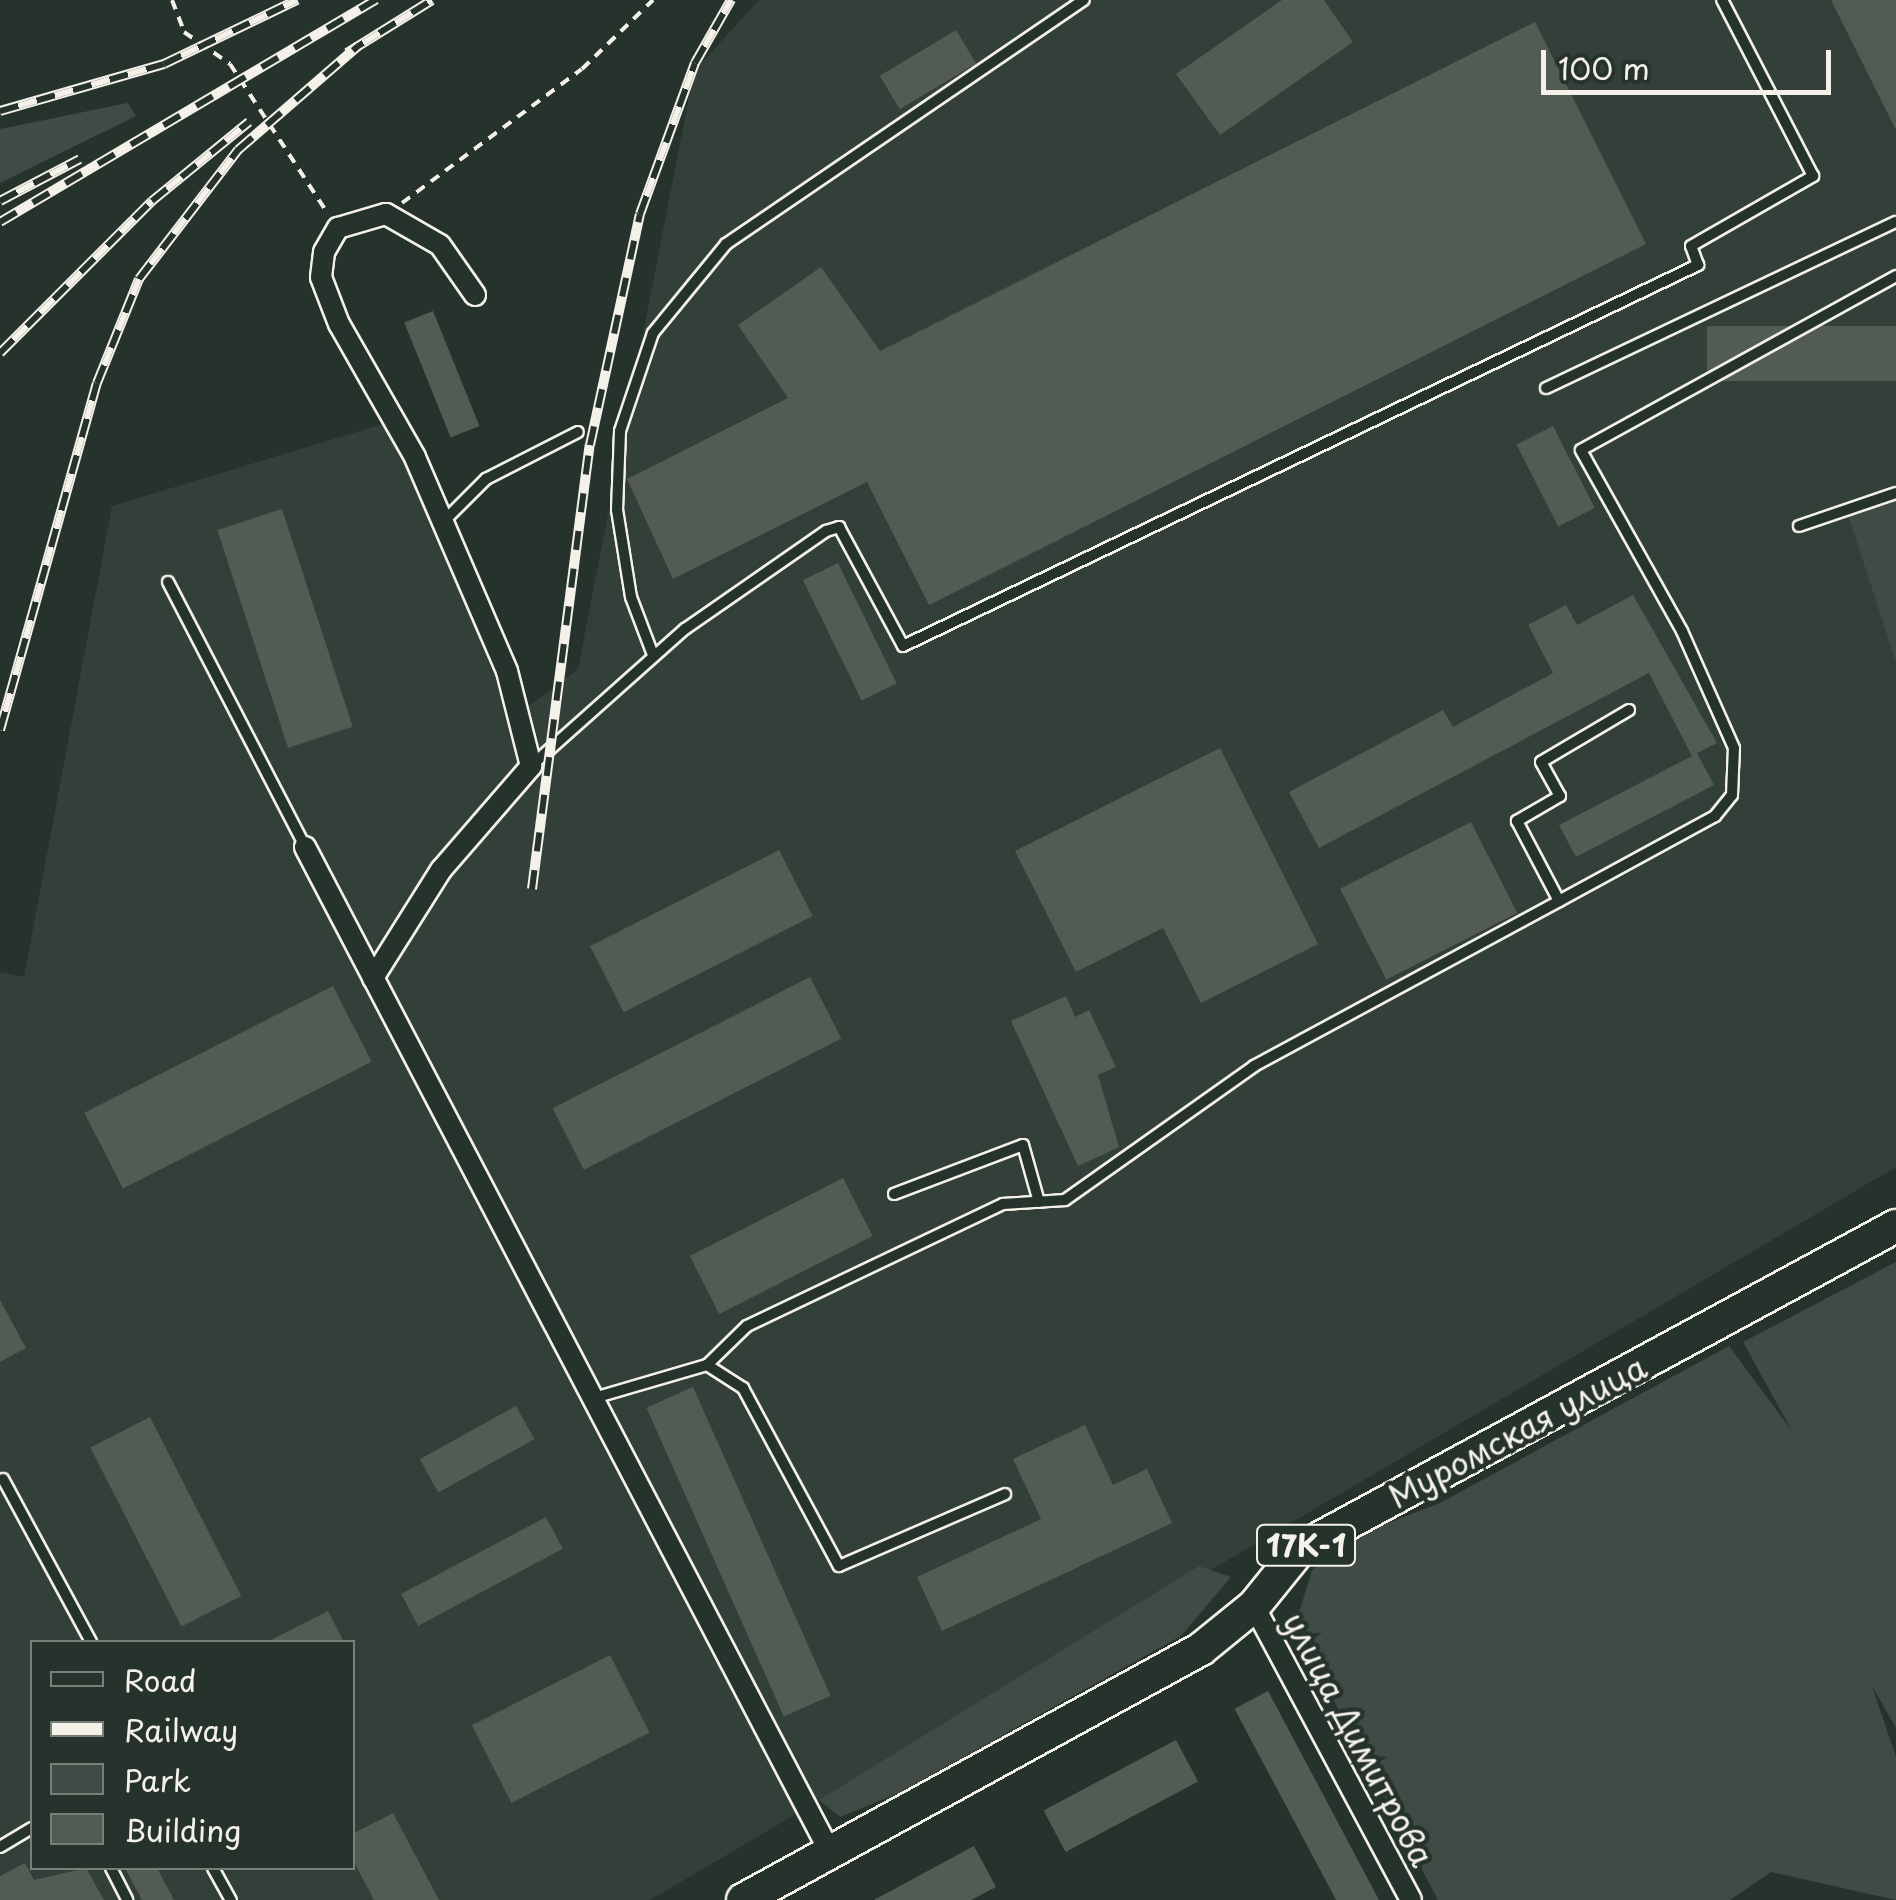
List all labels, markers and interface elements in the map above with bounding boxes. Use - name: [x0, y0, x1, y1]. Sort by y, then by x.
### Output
- scale bar: [1546, 30, 1836, 92]
- text: 100 m: [1558, 45, 1650, 90]
- street label: Муромская улица: [1381, 1346, 1653, 1516]
- road number: 17К-1: [1256, 1520, 1356, 1570]
- street label: улица Димитрова: [1275, 1605, 1443, 1873]
- legend: [30, 1640, 355, 1870]
- text: Road: [124, 1657, 197, 1702]
- text: Railway: [124, 1707, 238, 1752]
- text: Park: [124, 1757, 191, 1802]
- text: Building: [124, 1807, 241, 1852]

